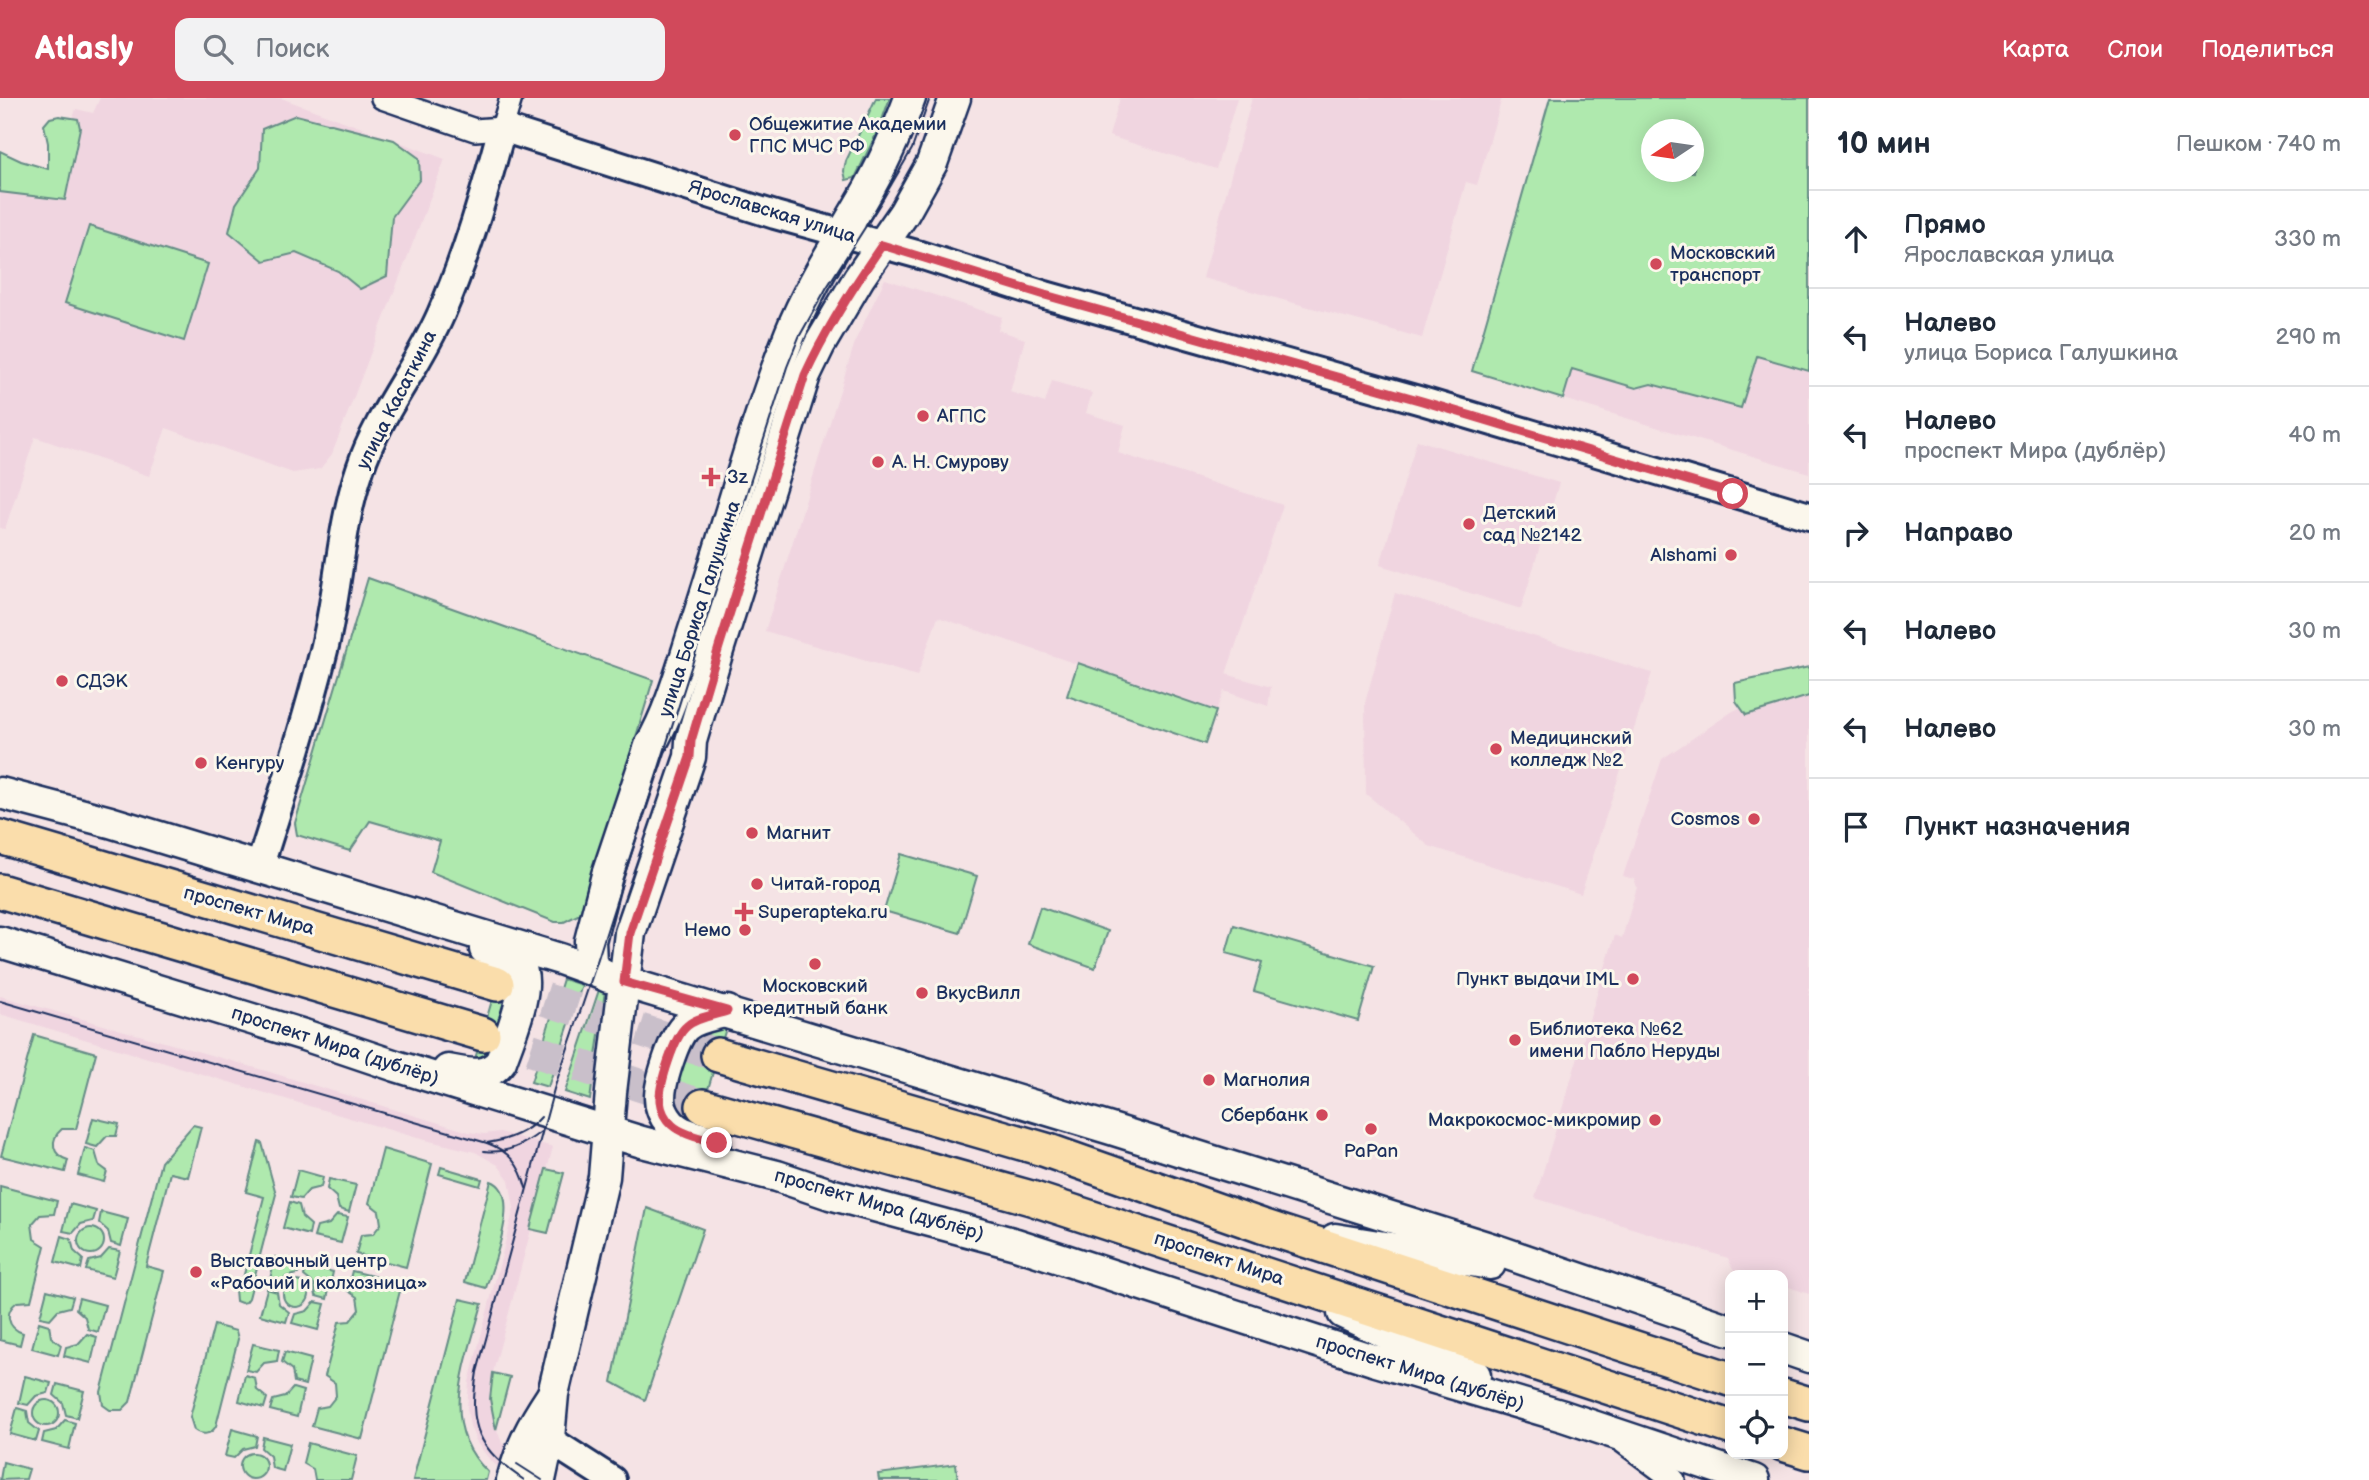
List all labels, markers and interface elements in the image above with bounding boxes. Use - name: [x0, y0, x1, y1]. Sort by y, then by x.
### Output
- search box: [175, 18, 665, 81]
- text: Atlasly: [35, 29, 133, 69]
- icon: search: [199, 30, 237, 68]
- text: Поиск: [255, 34, 329, 65]
- text: Карта: [2002, 35, 2069, 64]
- text: Слои: [2107, 35, 2163, 64]
- text: Поделиться: [2201, 35, 2334, 64]
- place label: Общежитие Академии ГПС МЧС РФ: [749, 113, 947, 158]
- north arrow: [1641, 119, 1704, 182]
- text: 10 мин: [1837, 126, 1931, 162]
- marker: Общежитие Академии ГПС МЧС РФ: [727, 127, 743, 143]
- text: Пешком · 740 m: [2176, 130, 2341, 158]
- street label: Ярославская улица: [686, 176, 858, 248]
- text: Прямо: [1904, 210, 1986, 241]
- icon: ahead: [1837, 220, 1875, 258]
- text: 330 m: [2274, 225, 2341, 253]
- text: Ярославская улица: [1904, 241, 2114, 269]
- place label: Московский транспорт: [1670, 242, 1776, 287]
- marker: Московский транспорт: [1648, 256, 1664, 272]
- text: Налево: [1904, 308, 1996, 339]
- icon: left: [1837, 318, 1875, 356]
- text: 290 m: [2275, 323, 2341, 351]
- street label: улица Касаткина: [352, 326, 442, 474]
- text: улица Бориса Галушкина: [1904, 339, 2178, 367]
- place label: АГПС: [936, 405, 986, 428]
- text: Налево: [1904, 406, 1996, 437]
- marker: АГПС: [915, 408, 931, 424]
- icon: left: [1837, 416, 1875, 454]
- text: 40 m: [2288, 421, 2341, 449]
- text: проспект Мира (дублёр): [1904, 437, 2166, 465]
- place label: А. Н. Смурову: [891, 451, 1009, 474]
- marker: А. Н. Смурову: [870, 454, 886, 470]
- place label: 3z: [727, 466, 749, 489]
- marker: 3z: [701, 467, 721, 487]
- route start: [1717, 478, 1748, 509]
- street label: улица Бориса Галушкина: [654, 498, 746, 720]
- place label: Детский сад №2142: [1483, 502, 1582, 547]
- icon: right: [1837, 514, 1875, 552]
- marker: Детский сад №2142: [1461, 516, 1477, 532]
- text: Направо: [1904, 518, 2013, 549]
- text: 20 m: [2289, 519, 2341, 547]
- place label: Alshami: [1650, 544, 1717, 567]
- marker: Alshami: [1723, 547, 1739, 563]
- icon: left: [1837, 612, 1875, 650]
- text: Налево: [1904, 616, 1996, 647]
- text: 30 m: [2288, 617, 2341, 645]
- place label: СДЭК: [76, 670, 128, 693]
- marker: СДЭК: [54, 673, 70, 689]
- icon: left: [1837, 710, 1875, 748]
- text: Налево: [1904, 714, 1996, 745]
- text: 30 m: [2288, 715, 2341, 743]
- place label: Медицинский колледж №2: [1510, 727, 1632, 772]
- marker: Медицинский колледж №2: [1488, 741, 1504, 757]
- place label: Кенгуру: [215, 752, 284, 775]
- marker: Кенгуру: [193, 755, 209, 771]
- place label: Cosmos: [1670, 808, 1740, 831]
- icon: arrive: [1837, 808, 1875, 846]
- marker: Cosmos: [1746, 811, 1762, 827]
- text: Пункт назначения: [1904, 812, 2130, 843]
- place label: Магнит: [766, 822, 831, 845]
- marker: Магнит: [744, 825, 760, 841]
- place label: Читай-город: [771, 873, 881, 896]
- marker: Читай-город: [749, 876, 765, 892]
- street label: проспект Мира: [181, 881, 317, 941]
- place label: Superapteka.ru: [758, 901, 888, 924]
- marker: Superapteka.ru: [736, 904, 752, 920]
- place label: Немо: [684, 919, 731, 942]
- marker: Немо: [737, 922, 753, 938]
- marker: Московский кредитный банк: [807, 956, 823, 972]
- place label: Пункт выдачи IML: [1456, 968, 1619, 991]
- marker: Пункт выдачи IML: [1625, 971, 1641, 987]
- place label: Московский кредитный банк: [742, 975, 888, 1020]
- place label: ВкусВилл: [936, 982, 1021, 1005]
- marker: ВкусВилл: [914, 985, 930, 1001]
- street label: проспект Мира (дублёр): [228, 1002, 442, 1090]
- place label: Библиотека №62 имени Пабло Неруды: [1529, 1018, 1720, 1063]
- marker: Библиотека №62 имени Пабло Неруды: [1507, 1032, 1523, 1048]
- place label: Магнолия: [1223, 1069, 1310, 1092]
- marker: Магнолия: [1201, 1072, 1217, 1088]
- place label: Сбербанк: [1221, 1104, 1308, 1127]
- marker: Сбербанк: [1314, 1107, 1330, 1123]
- place label: Макрокосмос-микромир: [1428, 1109, 1641, 1132]
- marker: Макрокосмос-микромир: [1647, 1112, 1663, 1128]
- marker: PaPan: [1363, 1121, 1379, 1137]
- route end: [701, 1127, 732, 1158]
- place label: PaPan: [1344, 1140, 1398, 1163]
- street label: проспект Мира (дублёр): [772, 1164, 986, 1246]
- street label: проспект Мира: [1151, 1227, 1287, 1291]
- place label: Выставочный центр «Рабочий и колхозница»: [210, 1250, 428, 1295]
- marker: Выставочный центр «Рабочий и колхозница»: [188, 1264, 204, 1280]
- map controls: [1725, 1270, 1788, 1459]
- button: +: [1725, 1270, 1788, 1333]
- street label: проспект Мира (дублёр): [1313, 1330, 1527, 1416]
- button: −: [1725, 1333, 1788, 1396]
- button: locate: [1725, 1396, 1788, 1459]

